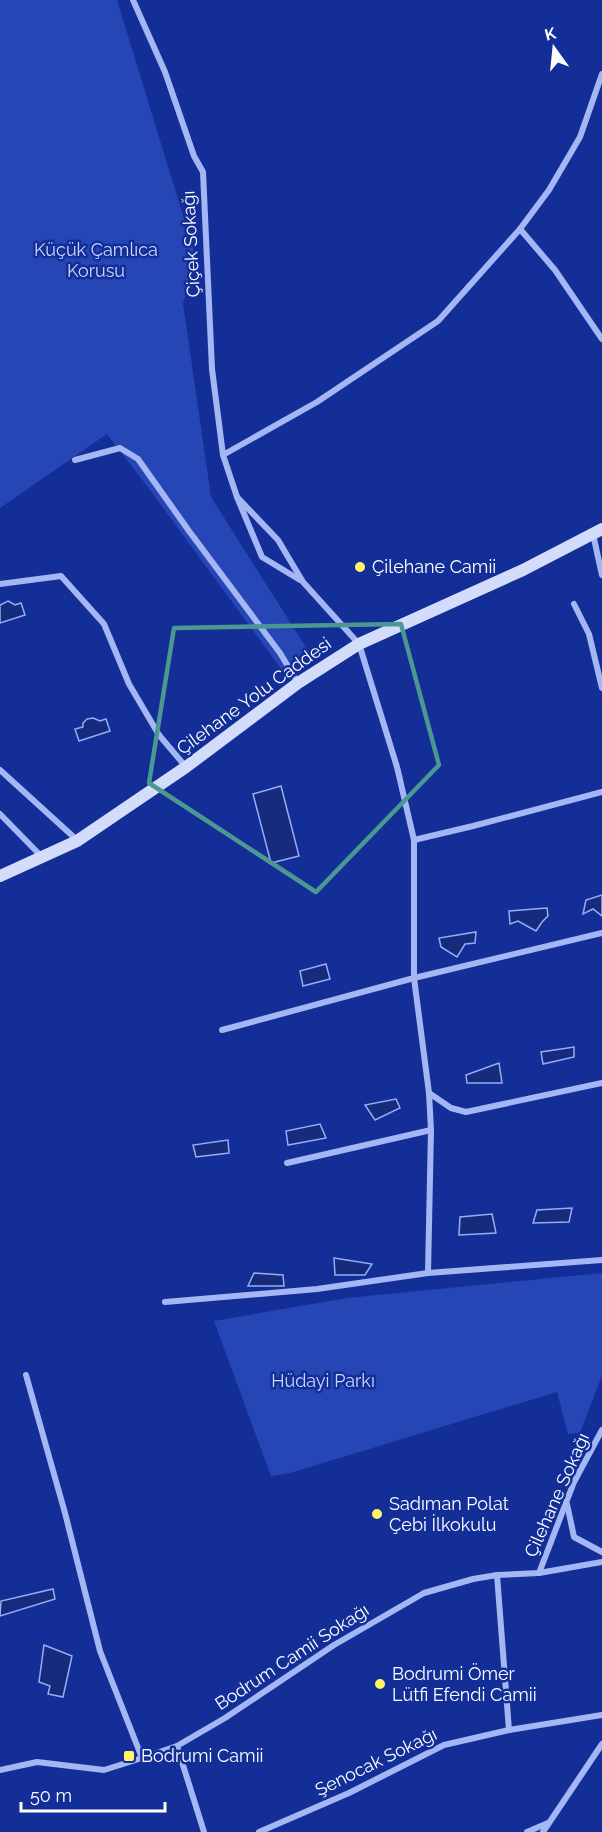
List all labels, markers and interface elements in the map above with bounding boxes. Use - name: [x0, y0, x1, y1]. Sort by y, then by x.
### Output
- north arrow: [524, 18, 584, 78]
- text: K: [543, 23, 558, 45]
- street label: Çiçek Sokağı: [177, 190, 204, 298]
- park label: Küçük Çamlıca Korusu: [34, 239, 158, 281]
- place label: Çilehane Camii: [372, 556, 496, 577]
- marker: Çilehane Camii: [353, 560, 367, 574]
- street label: Çilehane Yolu Caddesi: [172, 633, 335, 759]
- park label: Hüdayi Parkı: [271, 1370, 375, 1391]
- street label: Çilehane Sokağı: [520, 1429, 593, 1560]
- place label: Sadıman Polat Çebi İlkokulu: [389, 1493, 509, 1535]
- marker: Sadıman Polat Çebi İlkokulu: [370, 1507, 384, 1521]
- street label: Bodrum Camii Sokağı: [211, 1599, 373, 1714]
- place label: Bodrumi Ömer Lütfi Efendi Camii: [392, 1663, 537, 1705]
- marker: Bodrumi Ömer Lütfi Efendi Camii: [373, 1677, 387, 1691]
- street label: Şenocak Sokağı: [312, 1723, 440, 1800]
- place label: Bodrumi Camii: [141, 1745, 264, 1766]
- marker: Bodrumi Camii: [122, 1749, 136, 1763]
- scale bar: [21, 1775, 165, 1813]
- text: 50 m: [30, 1785, 72, 1806]

